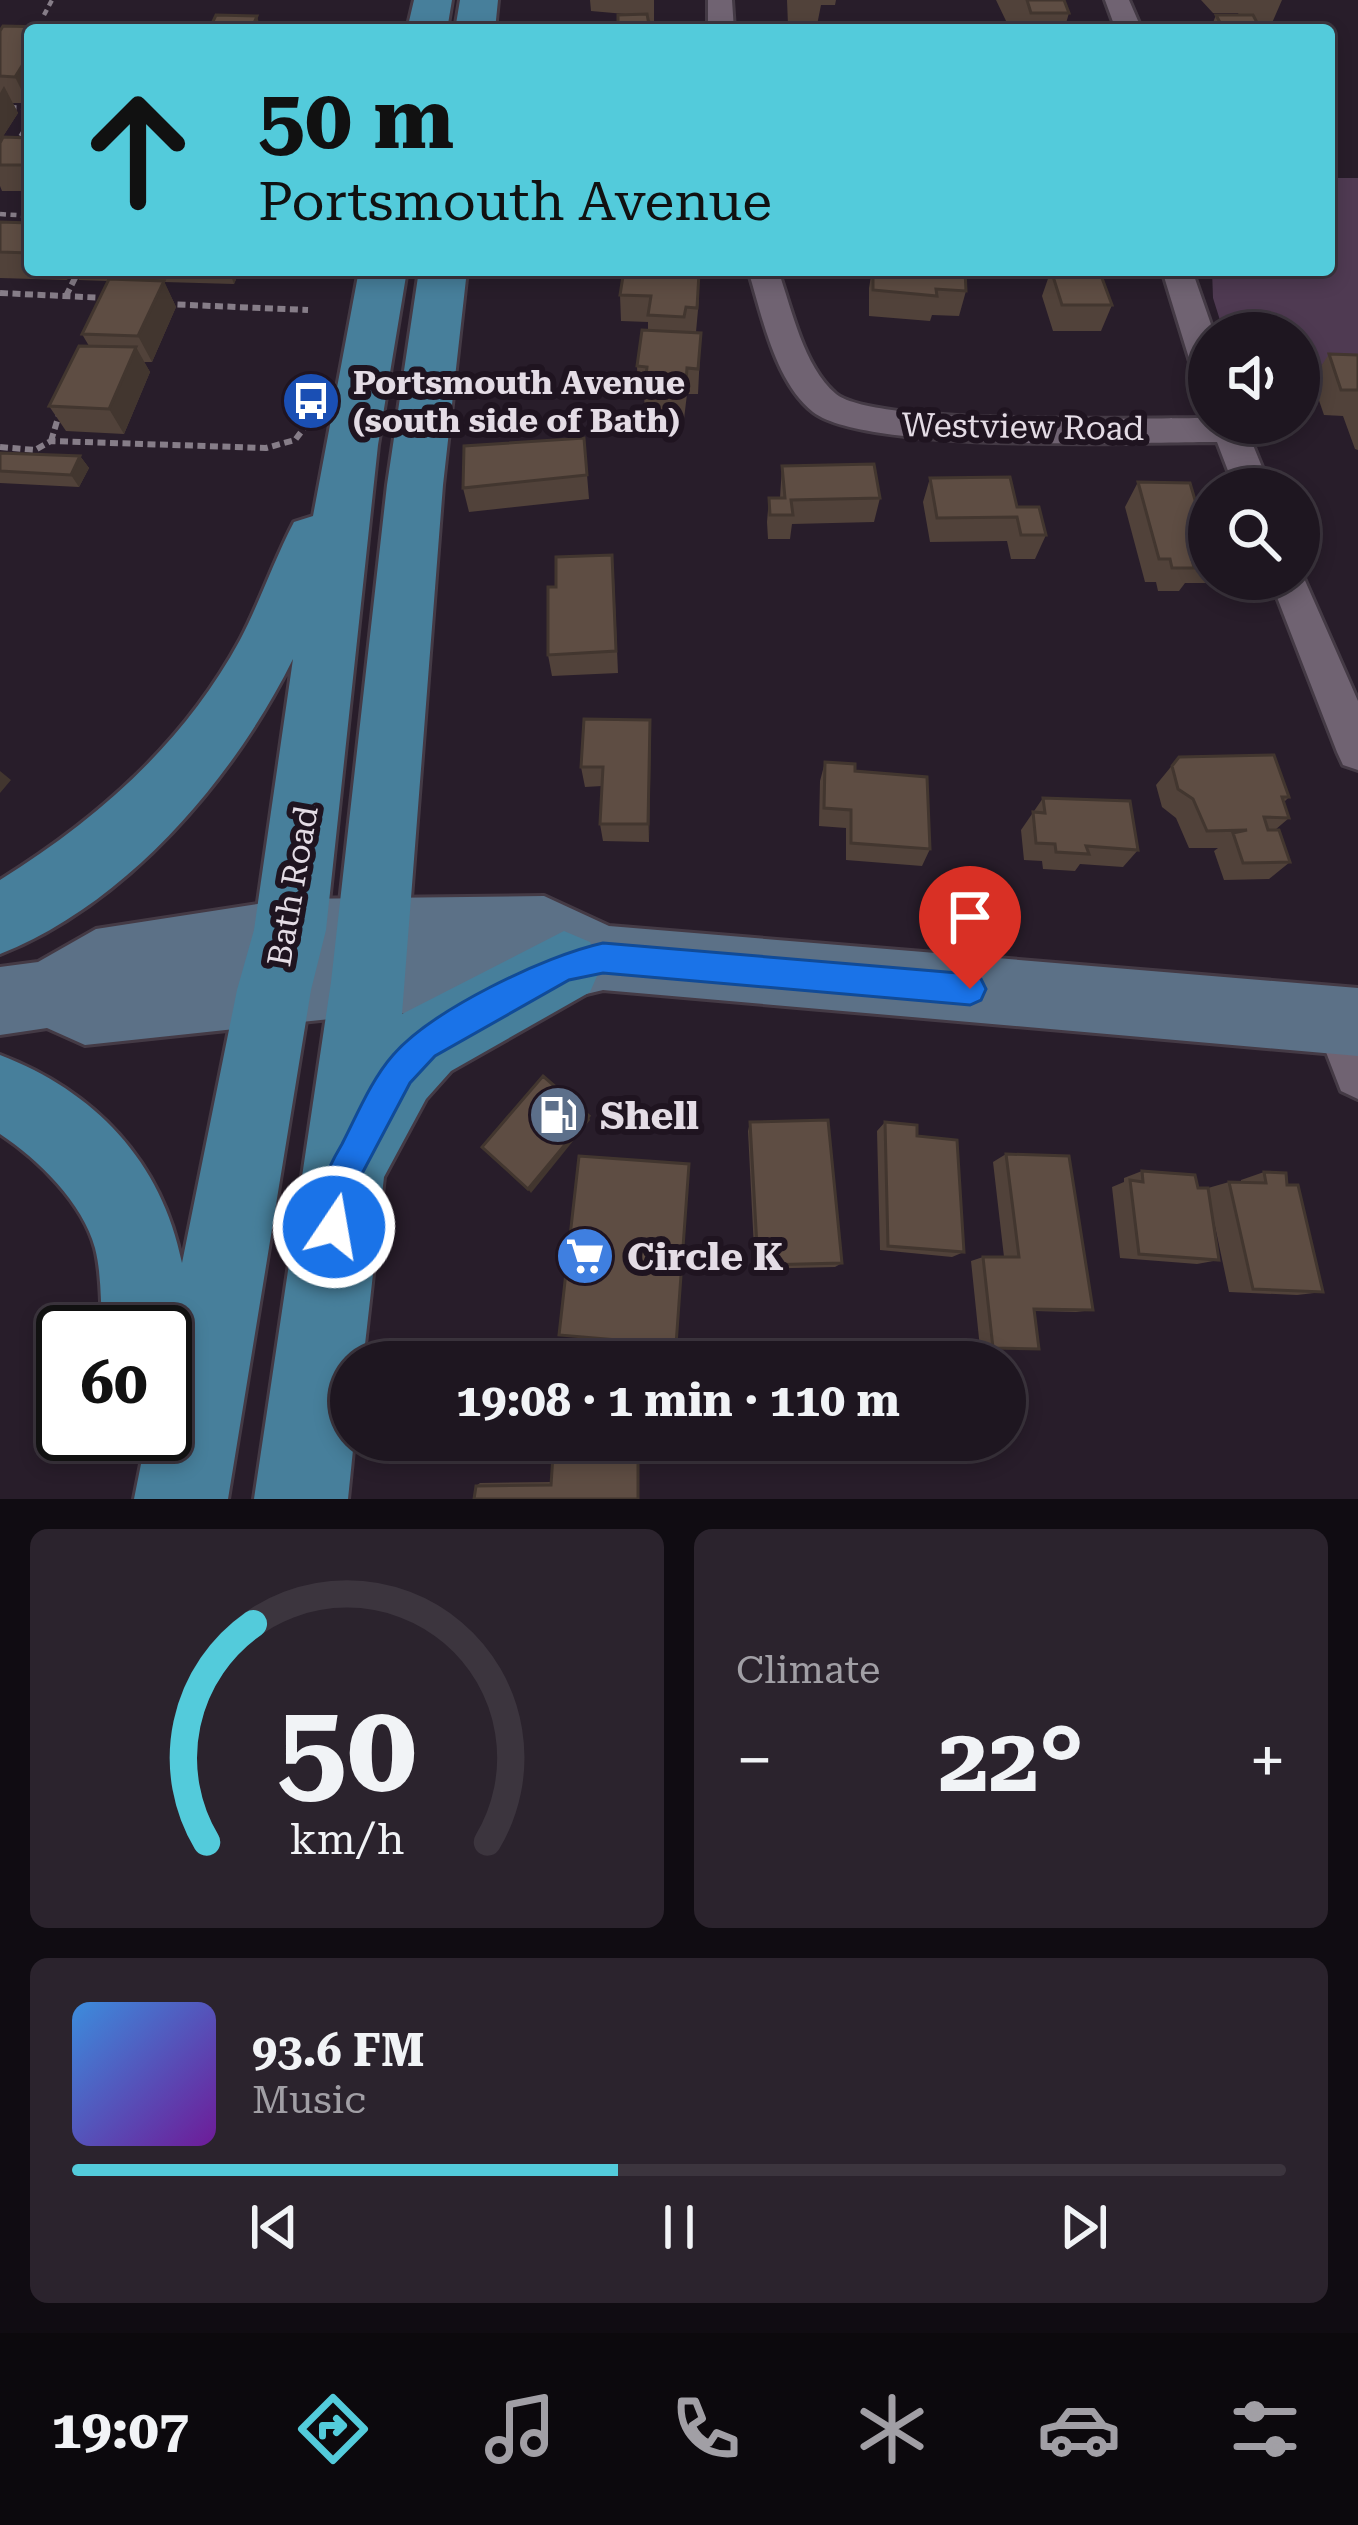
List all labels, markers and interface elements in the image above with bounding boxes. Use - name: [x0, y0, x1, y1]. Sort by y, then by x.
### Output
- text: 50 m: [258, 70, 454, 168]
- icon: ahead: [60, 72, 216, 228]
- text: Portsmouth Avenue: [258, 170, 772, 233]
- map controls: [1188, 312, 1320, 600]
- button: sound: [1188, 312, 1320, 444]
- place label: Portsmouth Avenue (south side of Bath): [353, 363, 685, 440]
- bus stop icon: Portsmouth Avenue (south side of Bath): [280, 370, 342, 432]
- street label: Westview Road: [901, 405, 1145, 448]
- button: search: [1188, 468, 1320, 600]
- street label: Bath Road: [259, 803, 326, 970]
- pin: [919, 866, 1021, 989]
- icon: arrive: [937, 884, 1003, 950]
- fuel station icon: Shell: [527, 1084, 589, 1146]
- place label: Shell: [600, 1093, 699, 1139]
- position arrow: [271, 1164, 397, 1290]
- supermarket icon: Circle K: [554, 1225, 616, 1287]
- place label: Circle K: [627, 1234, 784, 1280]
- speed limit sign: 60: [36, 1305, 192, 1461]
- text: 19:08 · 1 min · 110 m: [456, 1374, 900, 1427]
- text: Climate: [736, 1647, 880, 1693]
- text: 50: [277, 1675, 417, 1821]
- text: 22°: [938, 1708, 1084, 1813]
- text: −: [736, 1722, 773, 1799]
- text: +: [1249, 1722, 1286, 1799]
- text: km/h: [290, 1813, 404, 1863]
- text: 93.6 FM: [252, 2024, 424, 2077]
- text: Music: [252, 2077, 366, 2123]
- icon: previous: [241, 2194, 307, 2260]
- icon: pause: [646, 2194, 712, 2260]
- icon: next: [1051, 2194, 1117, 2260]
- icon: directions: [291, 2387, 375, 2471]
- icon: music: [478, 2387, 562, 2471]
- icon: phone: [664, 2387, 748, 2471]
- icon: climate: [850, 2387, 934, 2471]
- icon: car: [1037, 2387, 1121, 2471]
- icon: filters: [1223, 2387, 1307, 2471]
- text: 19:07: [51, 2398, 189, 2461]

